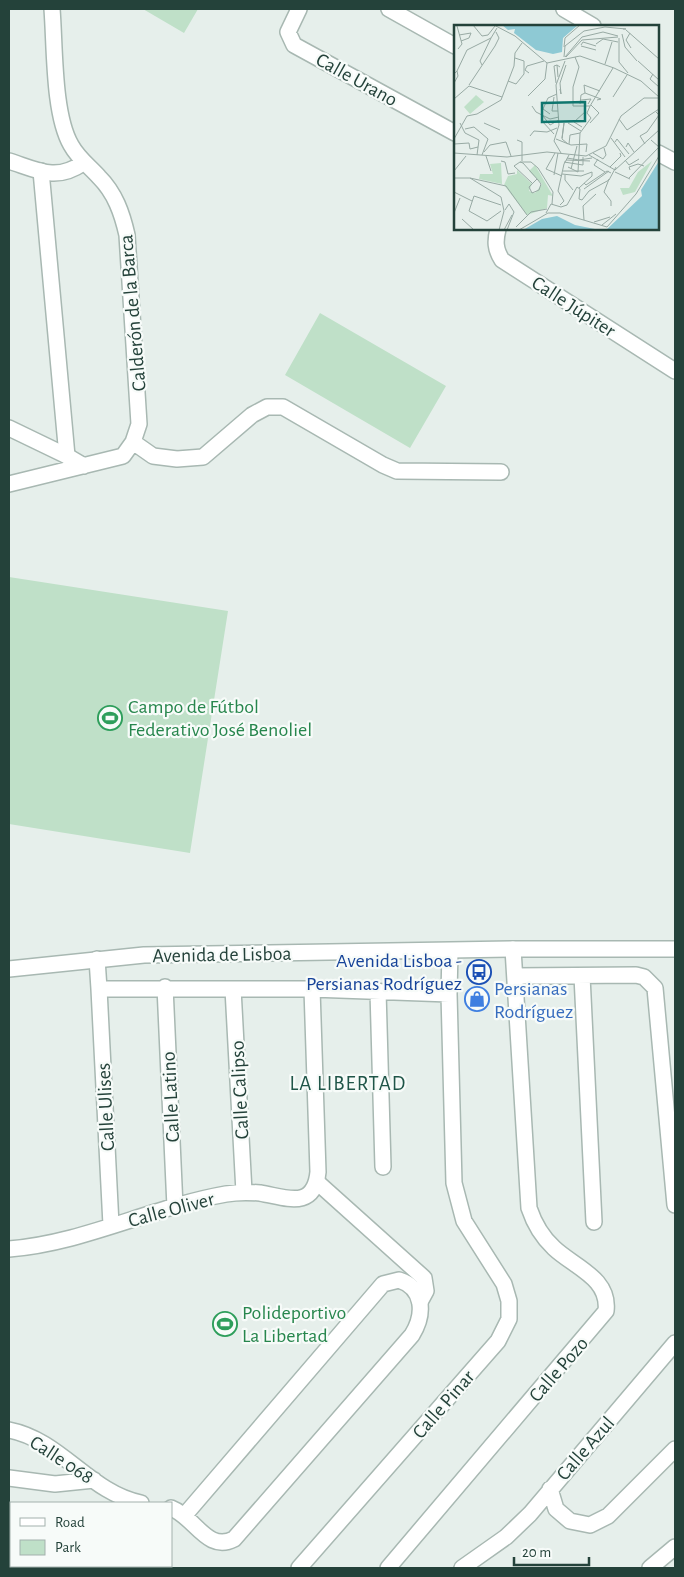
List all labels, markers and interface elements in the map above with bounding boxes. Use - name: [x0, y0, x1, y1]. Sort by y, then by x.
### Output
- inset map: [454, 25, 659, 230]
- street label: Calle Urano: [312, 49, 401, 110]
- street label: Calderón de la Barca: [116, 234, 150, 392]
- street label: Calle Júpiter: [528, 273, 619, 341]
- place label: Campo de Fútbol Federativo José Benoliel: [128, 697, 312, 740]
- sports icon: Campo de Fútbol Federativo José Benoliel: [97, 705, 123, 731]
- street label: Avenida de Lisboa: [152, 944, 292, 966]
- place label: Avenida Lisboa - Persianas Rodríguez: [306, 951, 462, 994]
- bus stop icon: Avenida Lisboa - Persianas Rodríguez: [466, 959, 492, 985]
- place label: Persianas Rodríguez: [494, 979, 573, 1022]
- shop icon: Persianas Rodríguez: [464, 986, 490, 1012]
- street label: Calle Calipso: [227, 1040, 253, 1140]
- street label: Calle Latino: [159, 1051, 183, 1143]
- street label: Calle Ulises: [94, 1062, 118, 1152]
- district label: LA LIBERTAD: [290, 1073, 406, 1094]
- street label: Calle Oliver: [126, 1189, 217, 1231]
- place label: Polideportivo La Libertad: [242, 1303, 346, 1346]
- sports icon: Polideportivo La Libertad: [212, 1311, 238, 1337]
- street label: Calle Pozo: [525, 1333, 592, 1406]
- street label: Calle Pinar: [409, 1366, 479, 1443]
- street label: Calle Azul: [553, 1413, 619, 1484]
- street label: Calle 068: [26, 1432, 97, 1488]
- legend: [10, 1502, 172, 1567]
- text: Road: [55, 1515, 85, 1530]
- scale bar: [514, 1534, 589, 1566]
- text: Park: [55, 1540, 81, 1555]
- text: 20 m: [522, 1545, 551, 1560]

